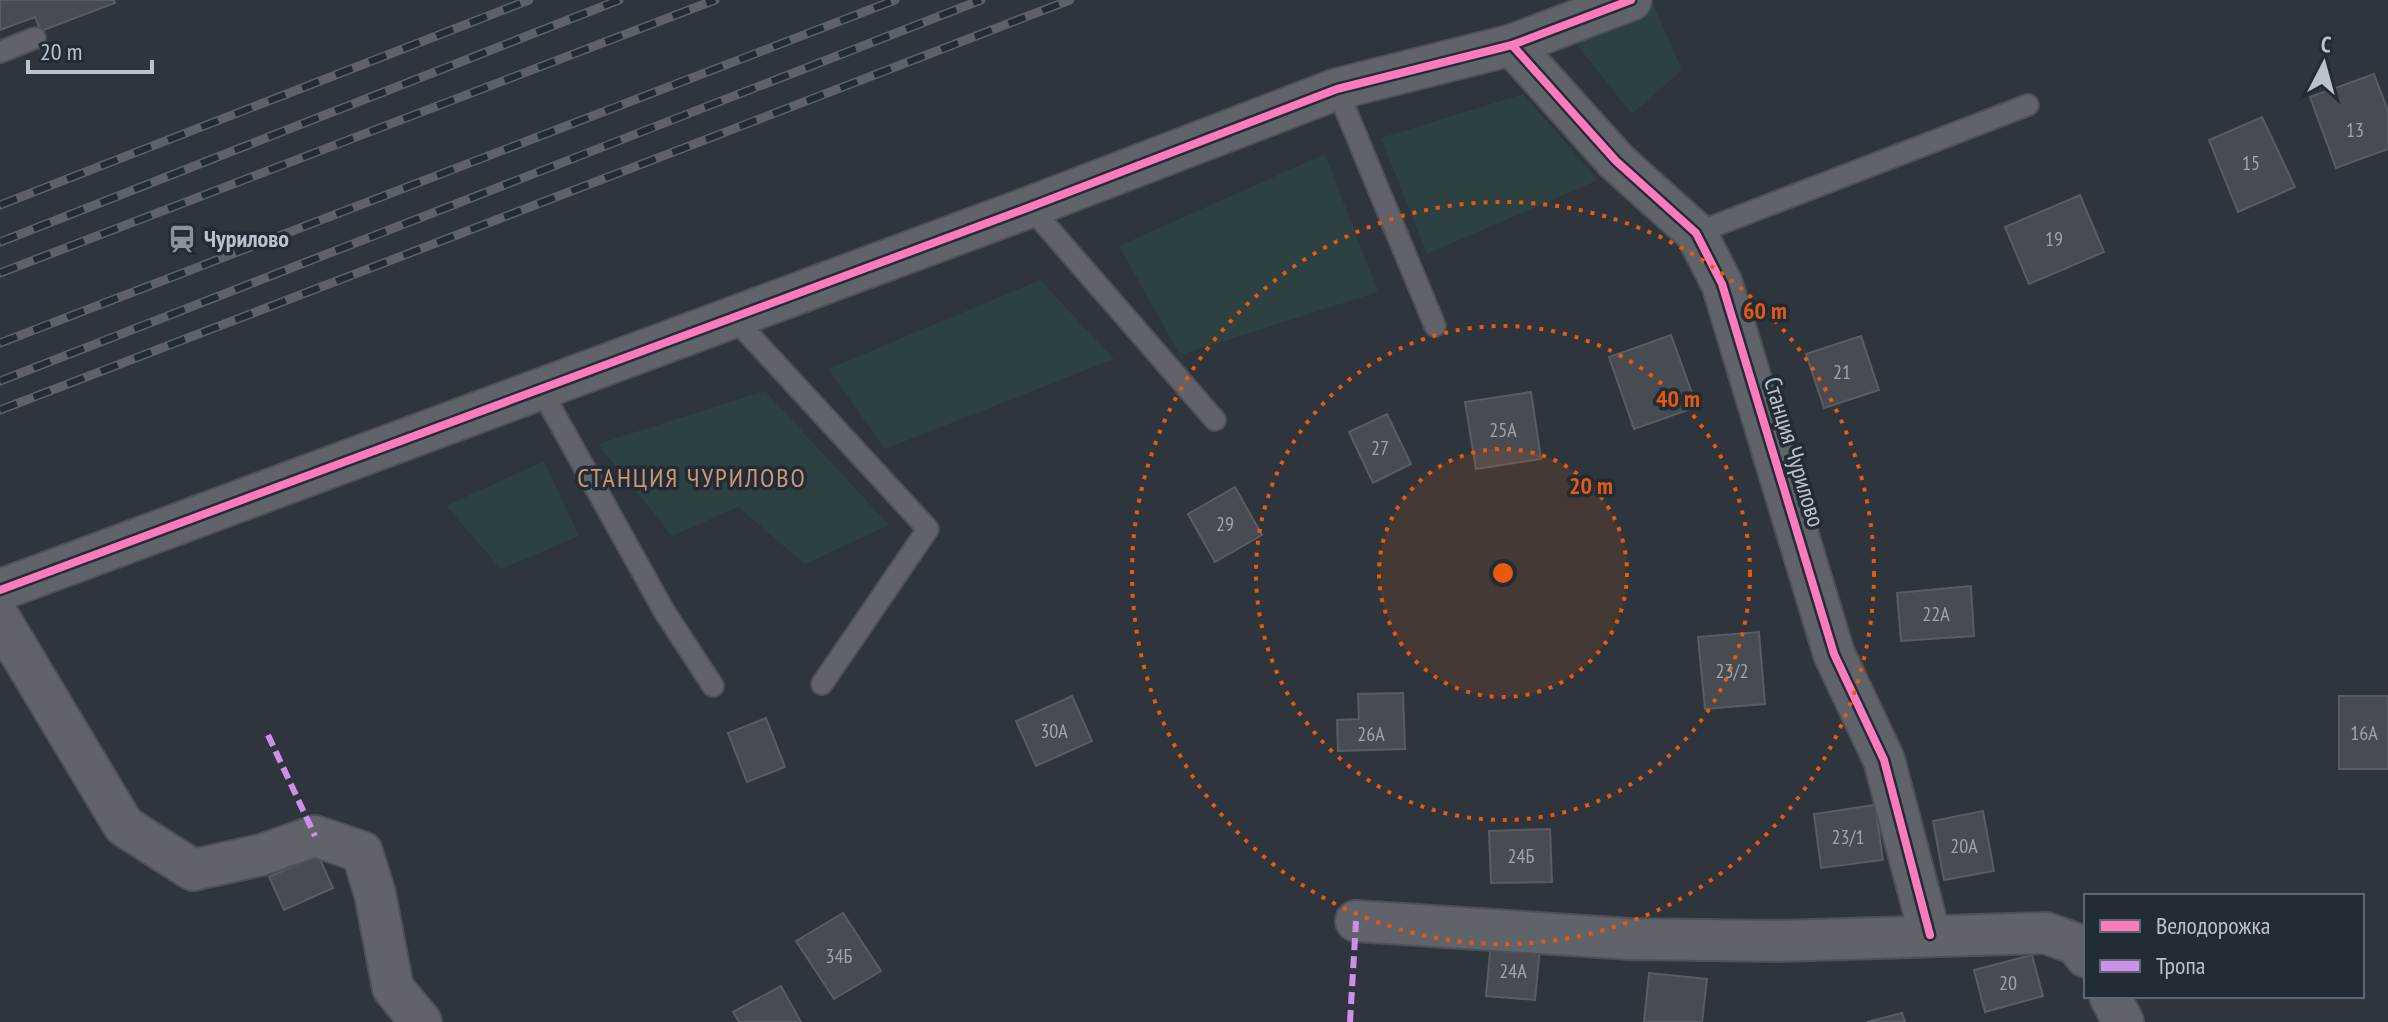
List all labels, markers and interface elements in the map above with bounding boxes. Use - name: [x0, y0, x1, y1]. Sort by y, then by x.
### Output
- scale bar: [28, 24, 152, 74]
- north arrow: [2284, 24, 2364, 104]
- text: С: [2320, 30, 2333, 59]
- text: 20 m: [40, 36, 82, 67]
- house number: 13: [2346, 117, 2364, 143]
- house number: 15: [2242, 150, 2260, 176]
- place label: Чурилово: [204, 223, 289, 254]
- station icon: Чурилово: [167, 224, 197, 254]
- house number: 19: [2045, 226, 2063, 252]
- text: 60 m: [1743, 295, 1787, 326]
- house number: 21: [1833, 359, 1851, 385]
- street label: Станция Чурилово: [1757, 373, 1832, 530]
- text: 40 m: [1656, 383, 1700, 414]
- house number: 25А: [1489, 417, 1517, 443]
- house number: 27: [1371, 435, 1389, 461]
- district label: СТАНЦИЯ ЧУРИЛОВО: [577, 461, 807, 494]
- text: 20 m: [1569, 470, 1613, 501]
- house number: 29: [1216, 511, 1234, 537]
- centre of rings: [1489, 559, 1517, 587]
- house number: 22А: [1922, 601, 1950, 627]
- house number: 23/2: [1716, 658, 1748, 684]
- house number: 30А: [1040, 718, 1068, 744]
- house number: 16А: [2350, 720, 2378, 746]
- house number: 26А: [1357, 721, 1385, 747]
- house number: 23/1: [1832, 824, 1864, 850]
- house number: 20А: [1950, 833, 1978, 859]
- house number: 24Б: [1508, 843, 1535, 869]
- legend: [2084, 894, 2364, 998]
- text: Велодорожка: [2156, 910, 2270, 941]
- house number: 34Б: [826, 943, 853, 969]
- text: Тропа: [2156, 950, 2205, 981]
- house number: 24А: [1499, 958, 1527, 984]
- house number: 20: [1999, 970, 2017, 996]

